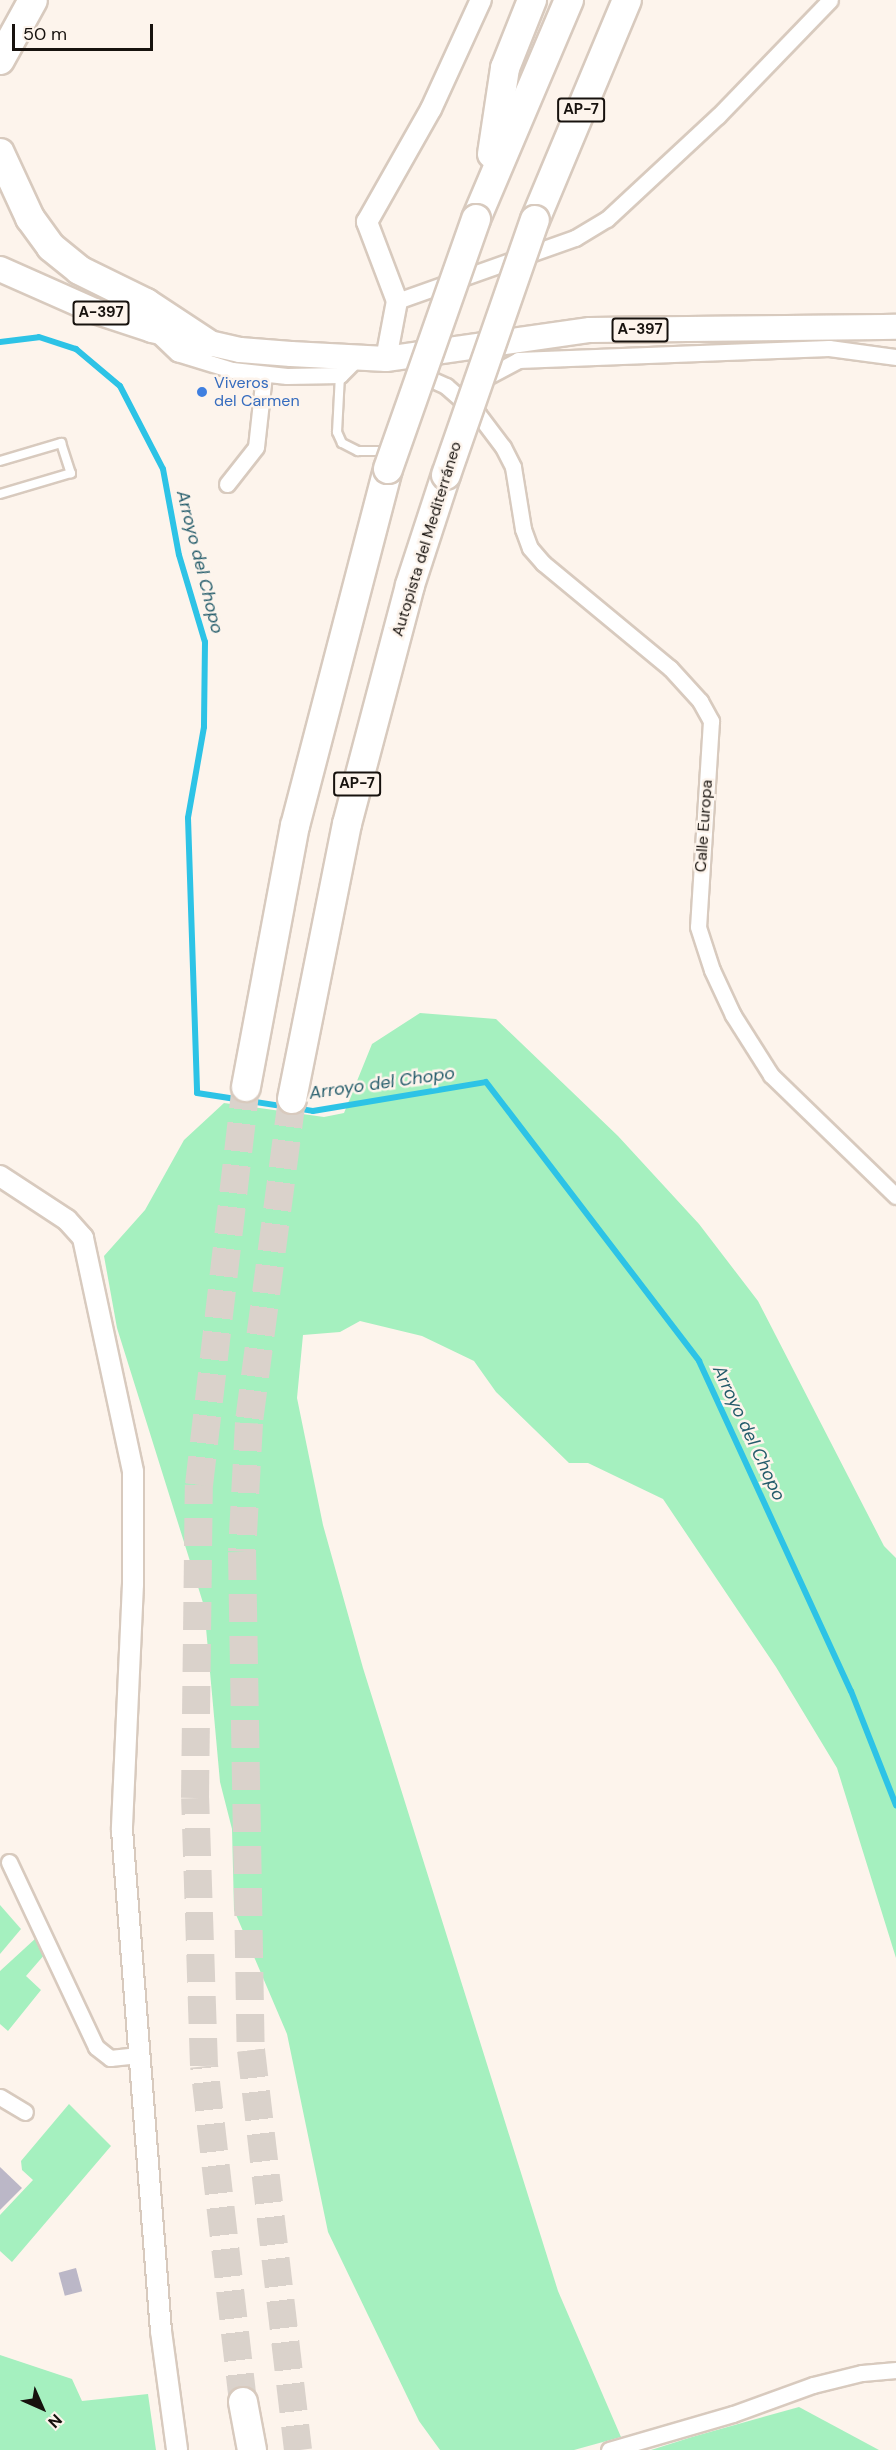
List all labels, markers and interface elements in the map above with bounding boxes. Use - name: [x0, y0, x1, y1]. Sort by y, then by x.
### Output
- scale bar: [15, 12, 156, 50]
- text: 50 m: [23, 22, 67, 46]
- road number: AP-7: [557, 98, 605, 122]
- road number: A-397: [72, 301, 130, 325]
- road number: A-397: [612, 318, 668, 342]
- place label: Viveros del Carmen: [214, 373, 300, 411]
- marker: Viveros del Carmen: [195, 385, 209, 399]
- street label: Autopista del Mediterráneo: [388, 439, 466, 639]
- water label: Arroyo del Chopo: [172, 488, 228, 636]
- road number: AP-7: [333, 772, 381, 796]
- street label: Calle Europa: [691, 779, 717, 873]
- water label: Arroyo del Chopo: [308, 1062, 456, 1104]
- water label: Arroyo del Chopo: [708, 1362, 790, 1504]
- north arrow: [12, 2378, 72, 2438]
- text: N: [44, 2410, 67, 2433]

